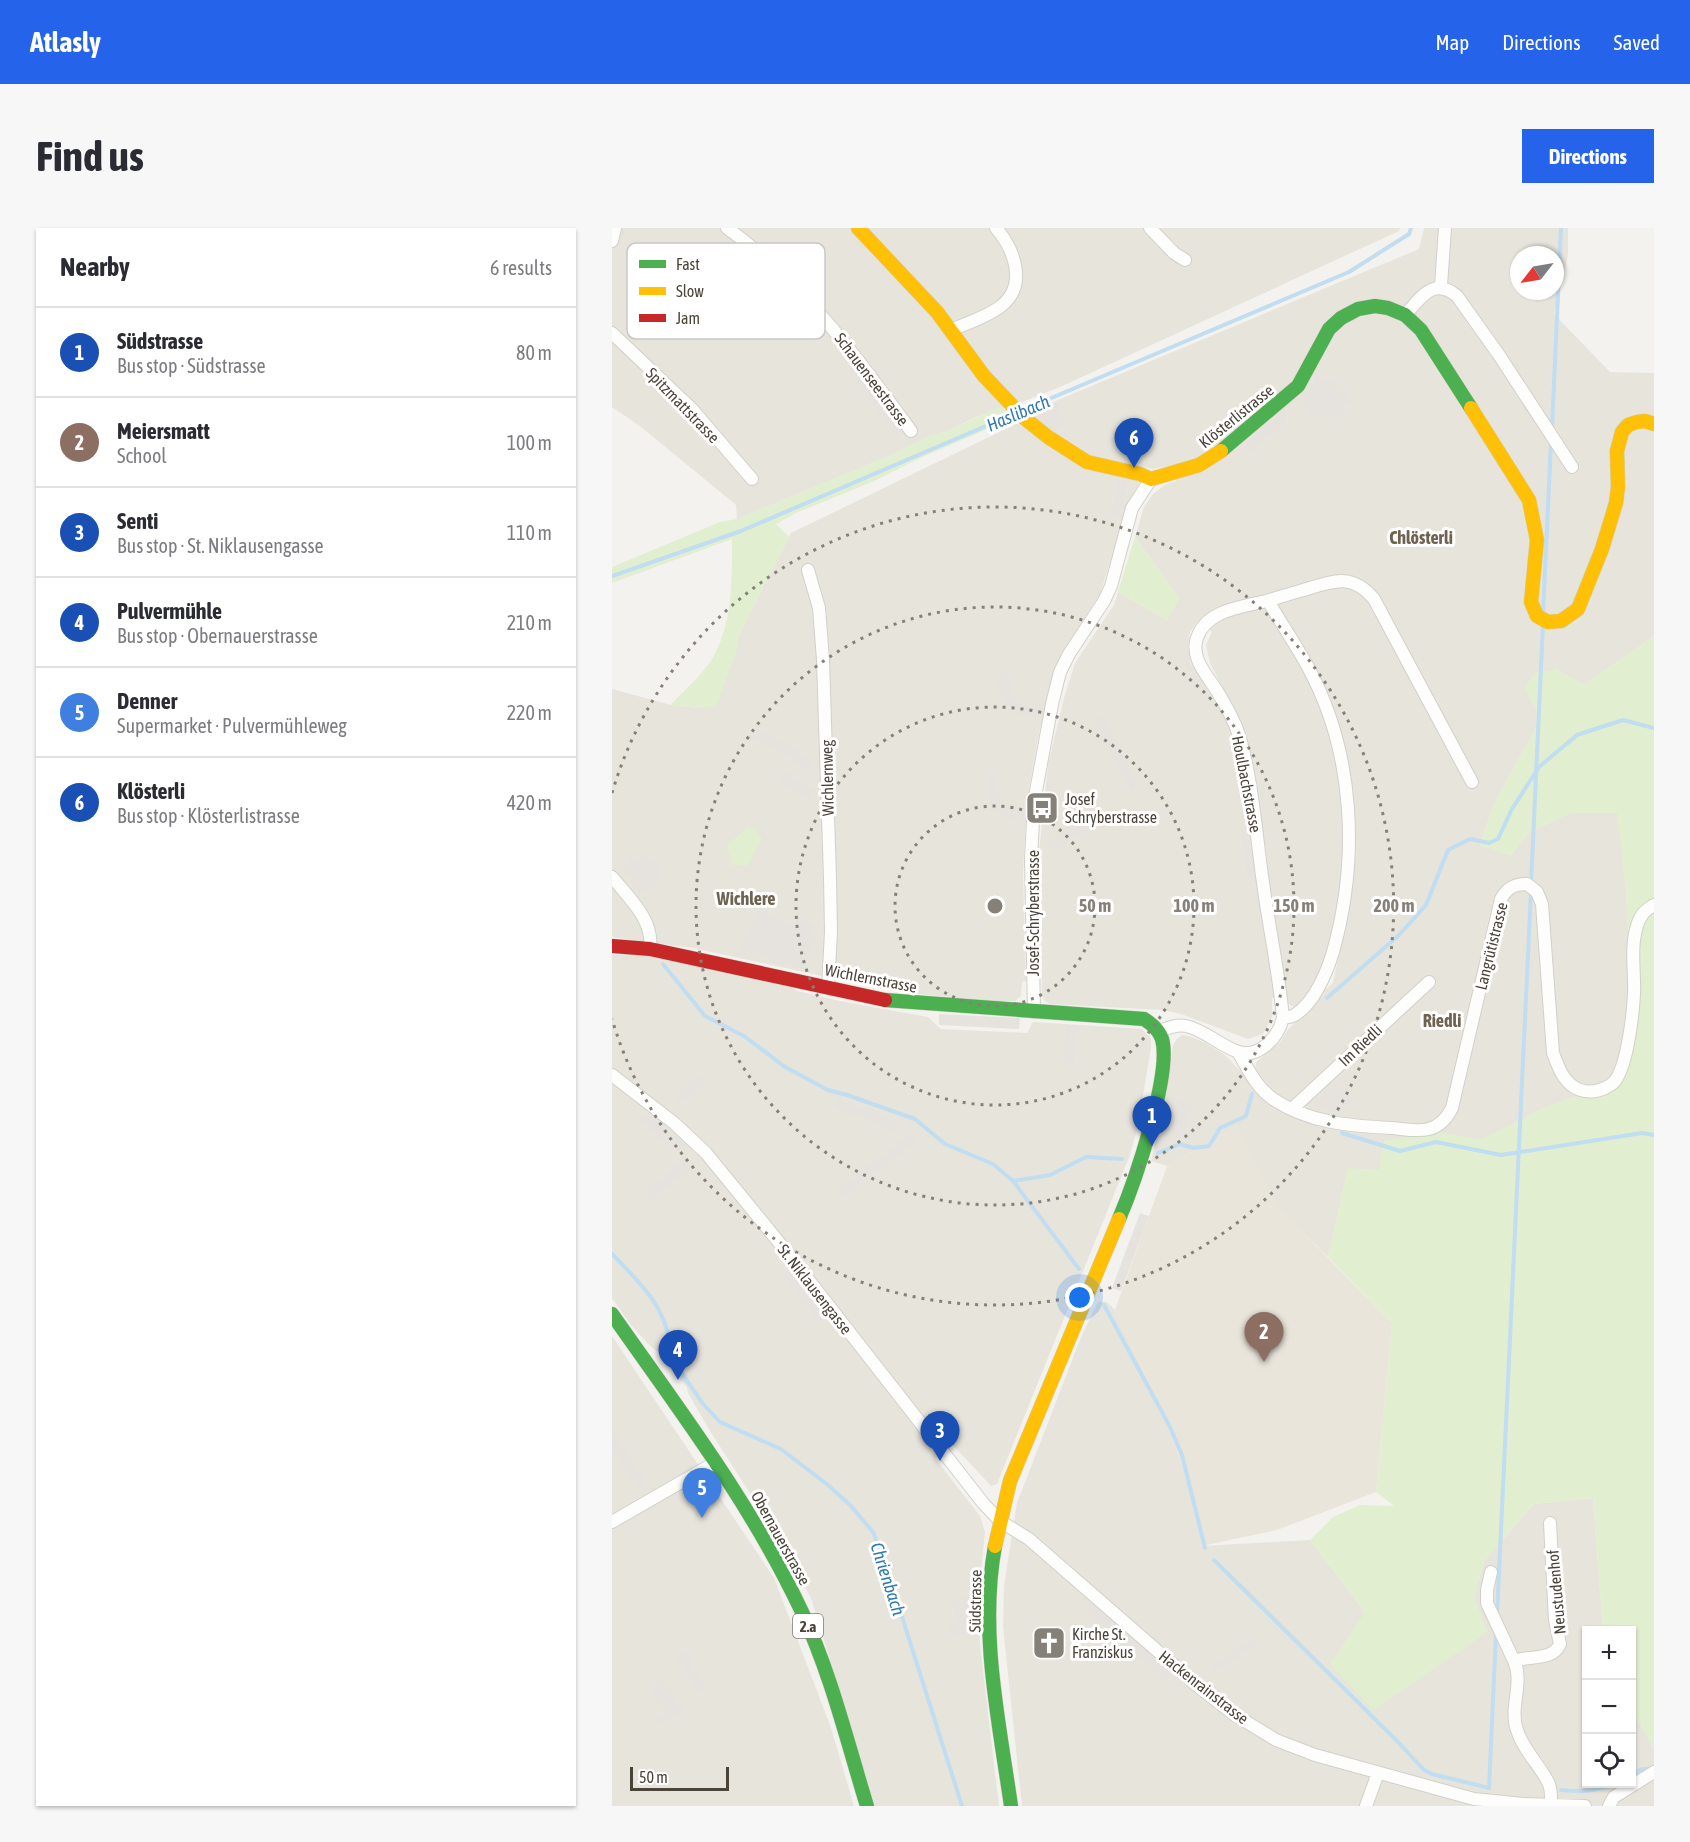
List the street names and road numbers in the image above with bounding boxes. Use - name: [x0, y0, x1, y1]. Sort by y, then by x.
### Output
- street label: Schauenseestrasse: [831, 329, 913, 429]
- street label: Spitzmattstrasse: [642, 364, 723, 447]
- street label: Klösterlistrasse: [1195, 381, 1277, 451]
- street label: Houlbachstrasse: [1229, 734, 1265, 834]
- street label: Wichlernweg: [817, 740, 838, 816]
- street label: Josef-Schryberstrasse: [1024, 850, 1043, 976]
- street label: Langrütistrasse: [1471, 900, 1512, 992]
- street label: Wichlernstrasse: [823, 960, 919, 996]
- street label: Im Riedli: [1335, 1021, 1385, 1069]
- street label: St. Niklausengasse: [774, 1240, 856, 1338]
- street label: Obernauerstrasse: [748, 1488, 814, 1588]
- street label: Neustudenhof: [1543, 1548, 1569, 1635]
- street label: Südstrasse: [965, 1569, 985, 1633]
- road number: 2.a: [793, 1614, 823, 1638]
- street label: Hackenrainstrasse: [1156, 1647, 1252, 1727]

